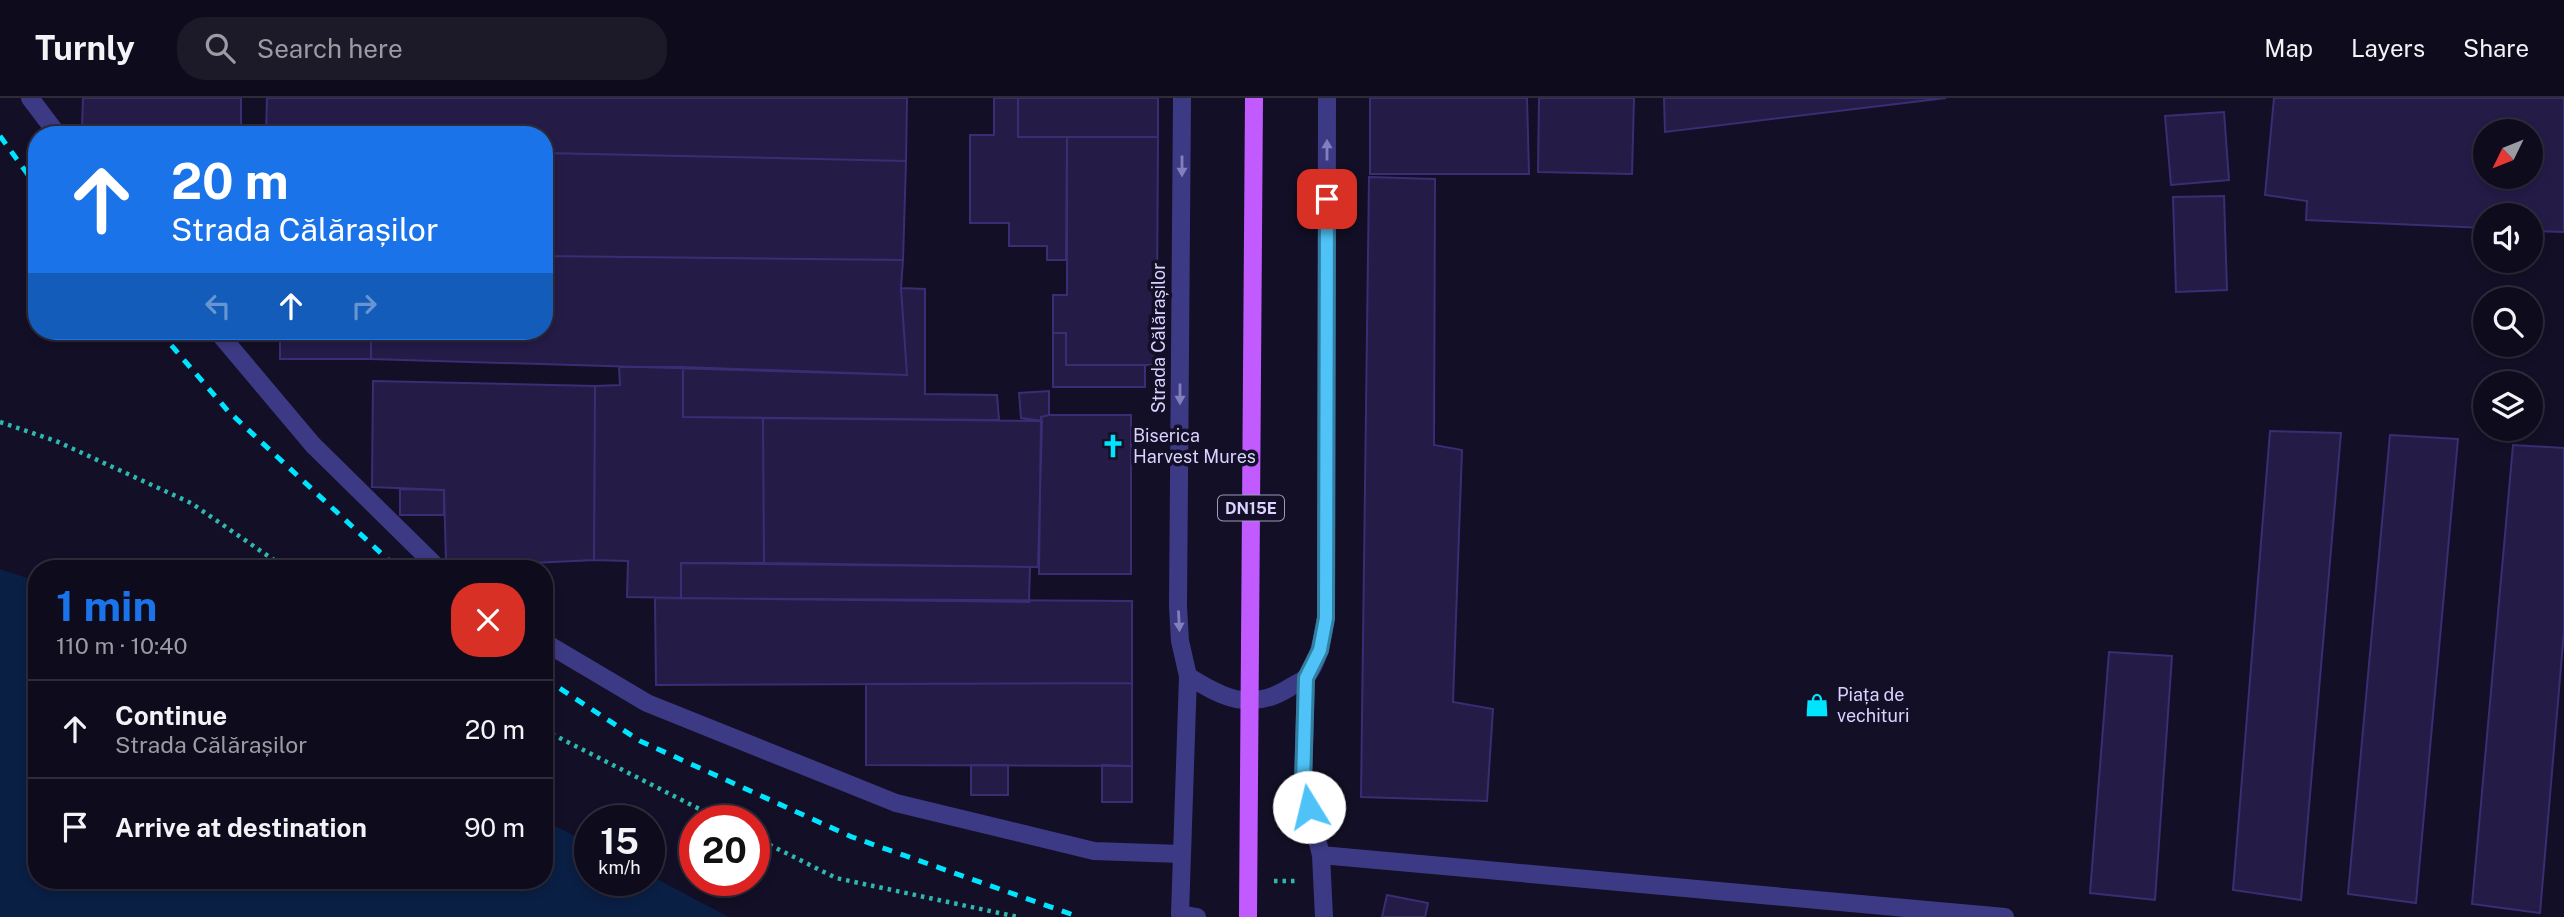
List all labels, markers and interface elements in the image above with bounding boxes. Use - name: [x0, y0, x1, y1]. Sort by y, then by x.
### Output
- search box: [177, 17, 667, 80]
- text: Turnly: [35, 29, 135, 67]
- icon: search: [201, 29, 239, 67]
- text: Search here: [257, 33, 403, 64]
- text: Map: [2264, 34, 2313, 62]
- text: Layers: [2351, 34, 2425, 62]
- text: Share: [2463, 34, 2529, 62]
- north arrow: [2473, 119, 2543, 189]
- map controls: [2473, 119, 2543, 441]
- one-way arrow: [1321, 139, 1333, 161]
- text: 20 m: [171, 152, 289, 210]
- icon: ahead: [56, 154, 147, 245]
- one-way arrow: [1176, 155, 1188, 177]
- pin: [1297, 169, 1357, 229]
- icon: arrive: [1308, 180, 1346, 218]
- button: sound: [2473, 203, 2543, 273]
- text: Strada Călărașilor: [171, 211, 438, 248]
- street label: Strada Călărașilor: [1148, 263, 1169, 413]
- icon: left: [199, 287, 237, 325]
- icon: ahead: [272, 287, 310, 325]
- icon: right: [345, 287, 383, 325]
- button: search: [2473, 287, 2543, 357]
- button: layers: [2473, 371, 2543, 441]
- one-way arrow: [1174, 383, 1186, 405]
- place label: Biserica Harvest Mures: [1133, 425, 1256, 467]
- church icon: Biserica Harvest Mures: [1099, 432, 1127, 460]
- road number: DN15E: [1218, 496, 1284, 520]
- text: 1 min: [56, 581, 157, 630]
- button: close: [451, 583, 525, 657]
- one-way arrow: [1173, 610, 1184, 632]
- text: 110 m · 10:40: [56, 632, 188, 659]
- place label: Piața de vechituri: [1837, 684, 1910, 726]
- shop icon: Piața de vechituri: [1803, 691, 1831, 719]
- text: Continue: [115, 700, 227, 731]
- icon: ahead: [56, 710, 94, 748]
- text: 20 m: [465, 714, 525, 745]
- text: Strada Călărașilor: [115, 731, 307, 758]
- position arrow: [1272, 770, 1346, 844]
- speed limit sign: 20: [679, 805, 770, 896]
- icon: arrive: [56, 808, 94, 846]
- text: Arrive at destination: [115, 812, 367, 843]
- text: 90 m: [464, 812, 525, 843]
- text: 15: [600, 821, 639, 862]
- text: km/h: [598, 857, 641, 878]

